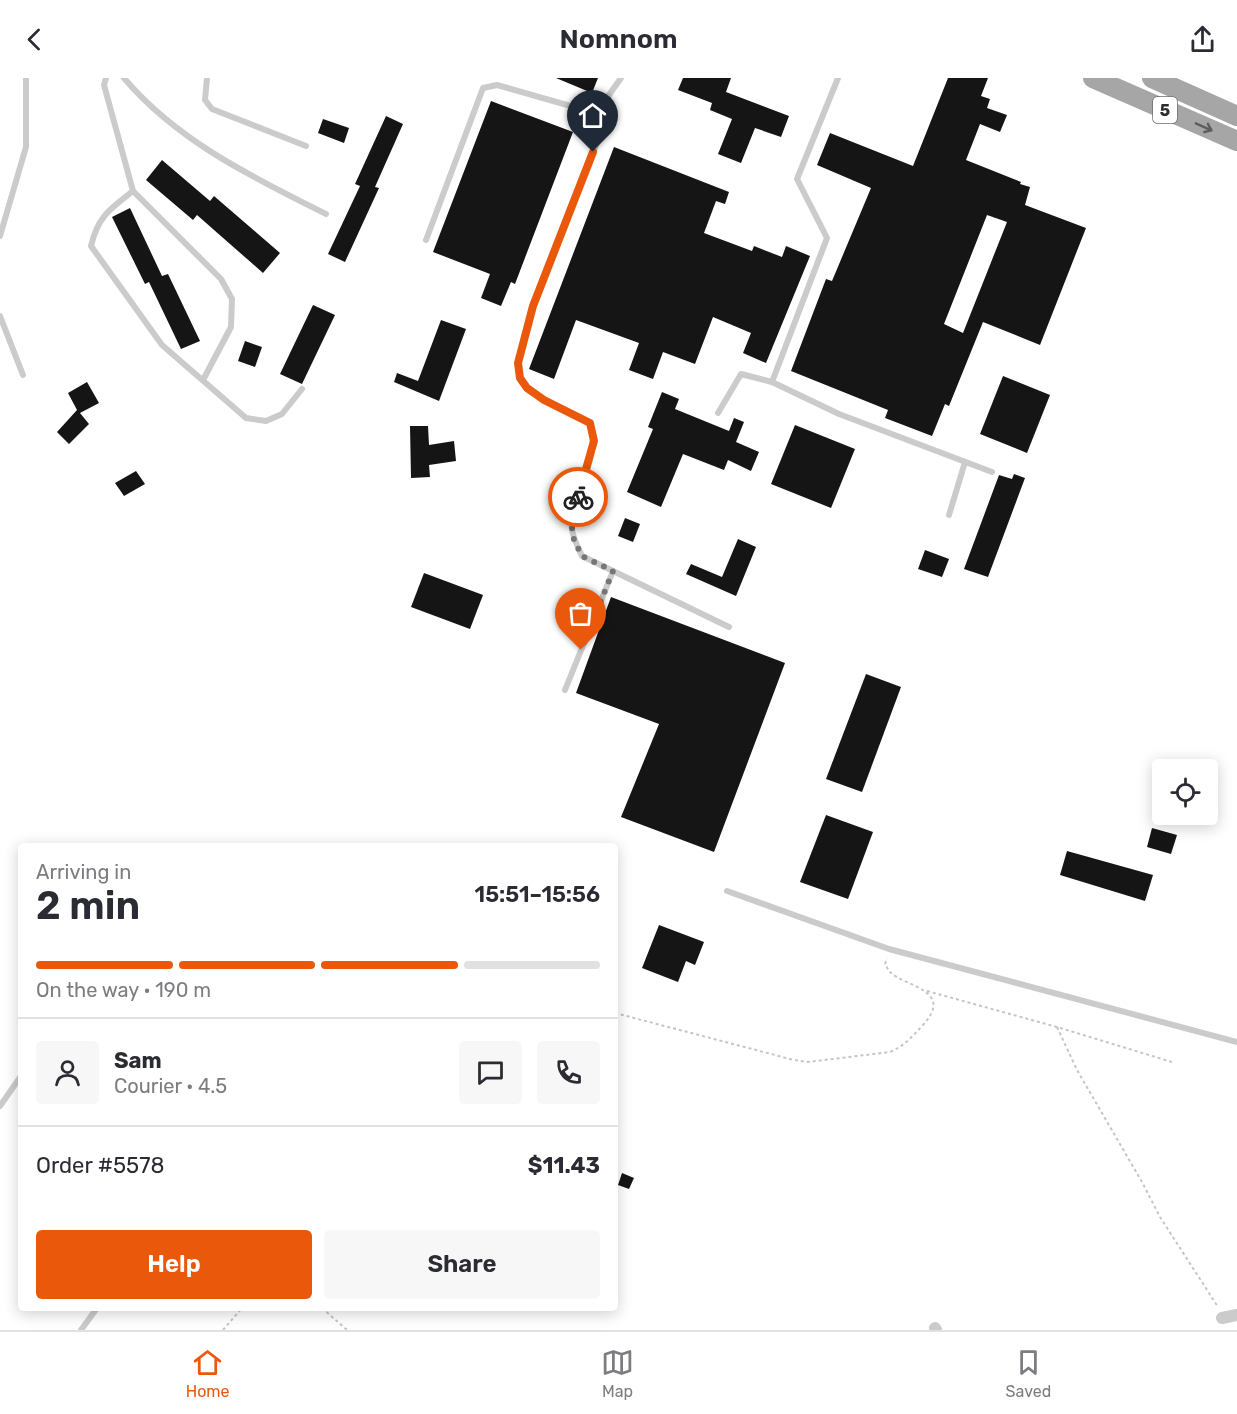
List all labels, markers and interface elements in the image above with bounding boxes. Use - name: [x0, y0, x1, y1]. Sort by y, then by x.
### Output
- icon: back: [18, 23, 51, 56]
- text: Nomnom: [560, 23, 677, 55]
- icon: share: [1186, 23, 1219, 56]
- pin: [567, 90, 618, 152]
- road number: 5: [1153, 97, 1177, 123]
- icon: home: [576, 99, 609, 132]
- one-way arrow: [1195, 122, 1213, 133]
- courier: [548, 467, 608, 527]
- icon: bike: [562, 481, 595, 514]
- pin: [555, 588, 606, 650]
- icon: bag: [564, 597, 597, 630]
- map controls: [1152, 759, 1218, 825]
- button: locate: [1152, 759, 1218, 825]
- text: Arriving in: [36, 860, 131, 884]
- text: 15:51–15:56: [475, 881, 600, 908]
- text: 2 min: [36, 883, 140, 929]
- text: On the way · 190 m: [36, 978, 211, 1002]
- button: person: [36, 1041, 99, 1104]
- button: chat: [459, 1041, 522, 1104]
- button: phone: [537, 1041, 600, 1104]
- text: Sam: [114, 1047, 162, 1074]
- text: Courier · 4.5: [114, 1074, 227, 1098]
- text: Order #5578: [36, 1152, 164, 1179]
- text: $11.43: [528, 1152, 600, 1179]
- button: Help: [36, 1230, 312, 1299]
- button: Share: [324, 1230, 600, 1299]
- tab: Home: [186, 1346, 230, 1401]
- tab: Map: [601, 1346, 634, 1401]
- tab: Saved: [1006, 1346, 1051, 1401]

